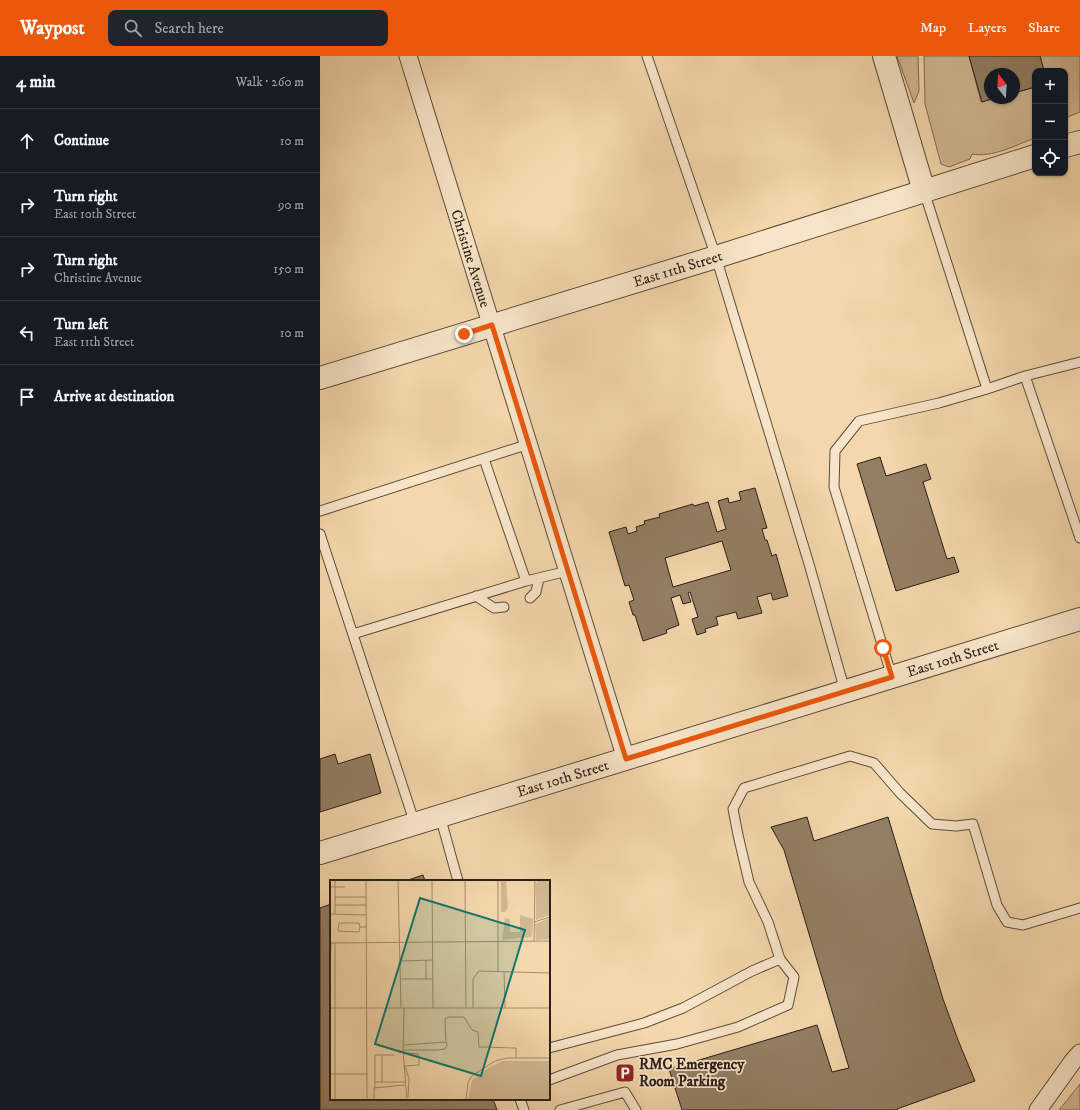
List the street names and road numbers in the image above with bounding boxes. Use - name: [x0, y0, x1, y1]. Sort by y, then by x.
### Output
- street label: Christine Avenue: [446, 207, 494, 310]
- street label: East 11th Street: [631, 246, 725, 292]
- street label: East 10th Street: [905, 636, 1001, 682]
- street label: East 10th Street: [515, 756, 611, 802]

